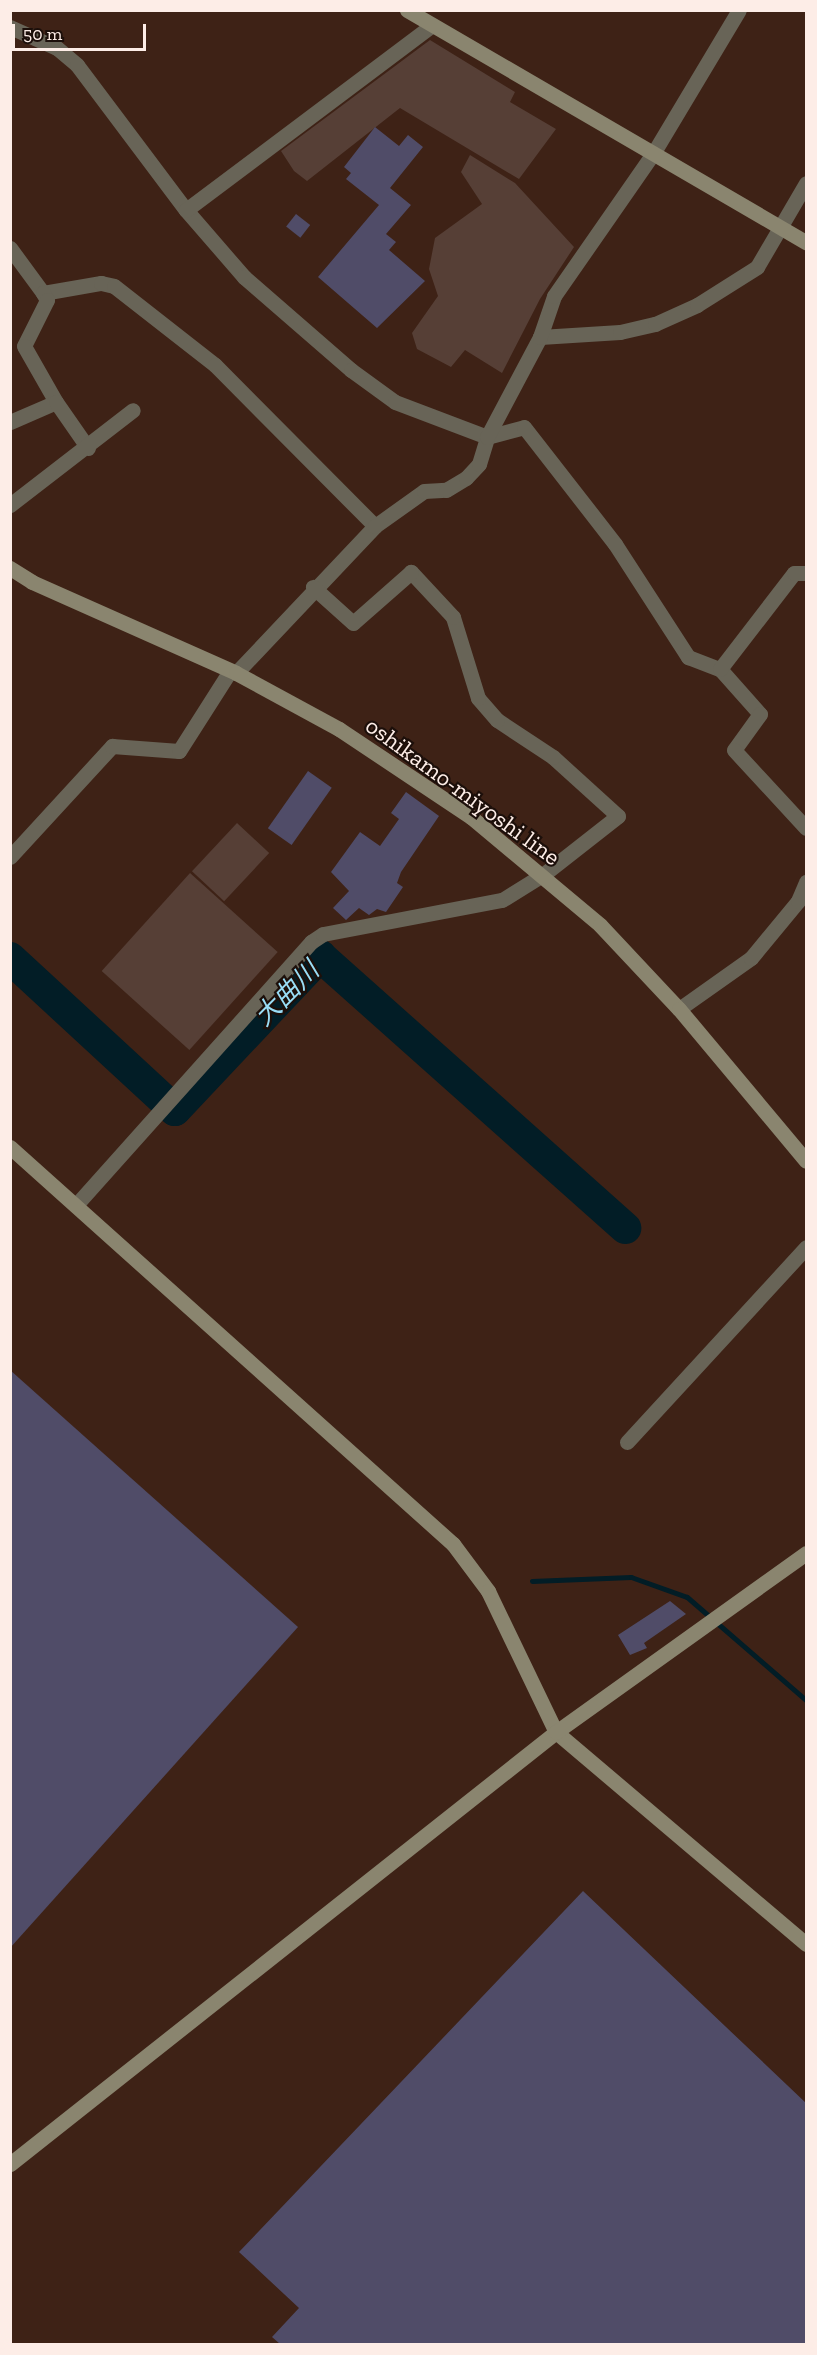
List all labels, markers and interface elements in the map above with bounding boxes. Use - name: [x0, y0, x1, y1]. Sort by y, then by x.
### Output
- scale bar: [15, 12, 148, 50]
- text: 50 m: [23, 23, 62, 45]
- street label: oshikamo-miyoshi line: [360, 711, 566, 871]
- water label: 大曲川: [248, 955, 326, 1033]

